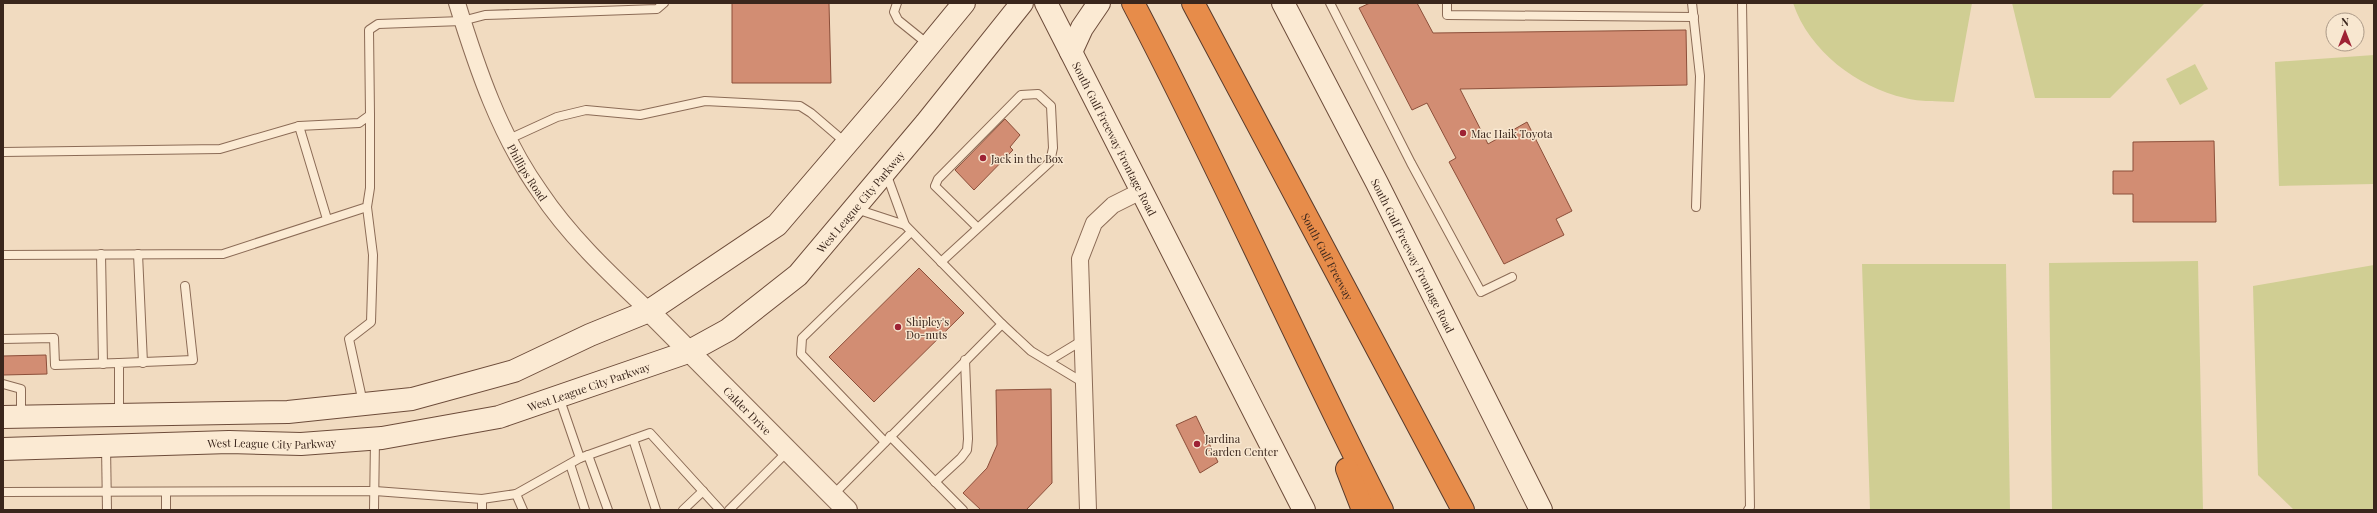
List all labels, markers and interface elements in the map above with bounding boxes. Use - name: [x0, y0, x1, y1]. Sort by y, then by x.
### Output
- north arrow: [2325, 12, 2365, 52]
- text: N: [2341, 14, 2349, 29]
- street label: South Gulf Freeway Frontage Road: [1069, 59, 1161, 219]
- place label: Mac Haik Toyota: [1471, 126, 1553, 141]
- marker: Mac Haik Toyota: [1458, 128, 1468, 138]
- street label: Phillips Road: [504, 141, 552, 204]
- street label: West League City Parkway: [812, 147, 908, 256]
- place label: Jack in the Box: [990, 151, 1064, 166]
- marker: Jack in the Box: [978, 153, 988, 163]
- street label: South Gulf Freeway Frontage Road: [1368, 175, 1459, 336]
- street label: South Gulf Freeway: [1299, 210, 1357, 303]
- place label: Shipley's Do-nuts: [906, 314, 949, 342]
- marker: Shipley's Do-nuts: [893, 322, 903, 332]
- street label: West League City Parkway: [524, 358, 652, 415]
- street label: Calder Drive: [720, 383, 775, 438]
- place label: Jardina Garden Center: [1204, 431, 1278, 459]
- street label: West League City Parkway: [206, 434, 337, 452]
- marker: Jardina Garden Center: [1192, 439, 1202, 449]

